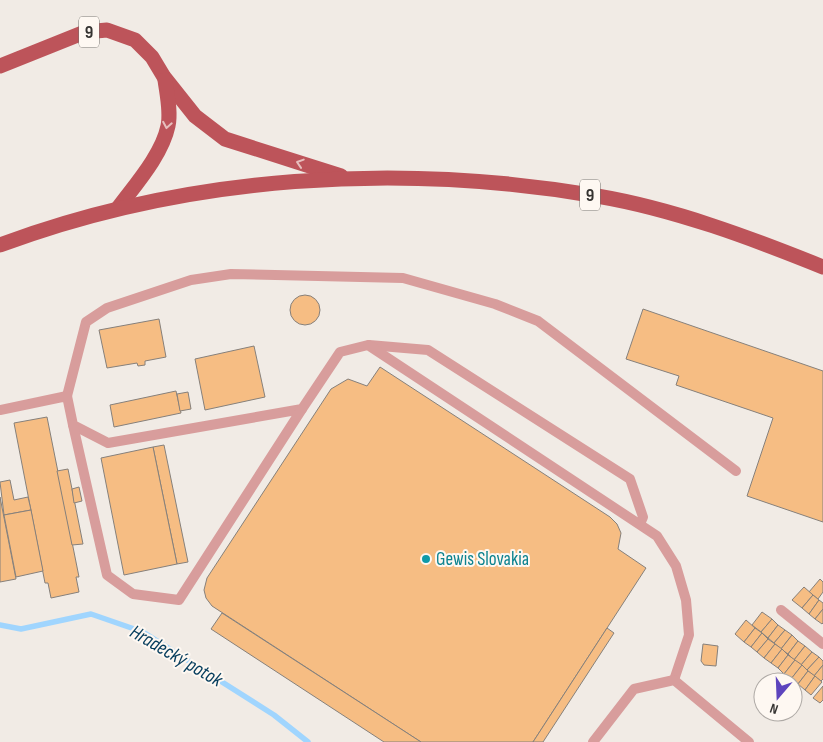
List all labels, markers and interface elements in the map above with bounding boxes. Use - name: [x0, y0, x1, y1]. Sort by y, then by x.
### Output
- road number: 9: [79, 16, 99, 48]
- one-way arrow: [162, 120, 172, 129]
- one-way arrow: [297, 159, 305, 169]
- road number: 9: [580, 180, 600, 210]
- place label: Gewis Slovakia: [436, 548, 529, 571]
- marker: Gewis Slovakia: [420, 553, 432, 565]
- water label: Hradecký potok: [125, 620, 227, 692]
- north arrow: [753, 672, 803, 722]
- text: N: [768, 700, 780, 718]

